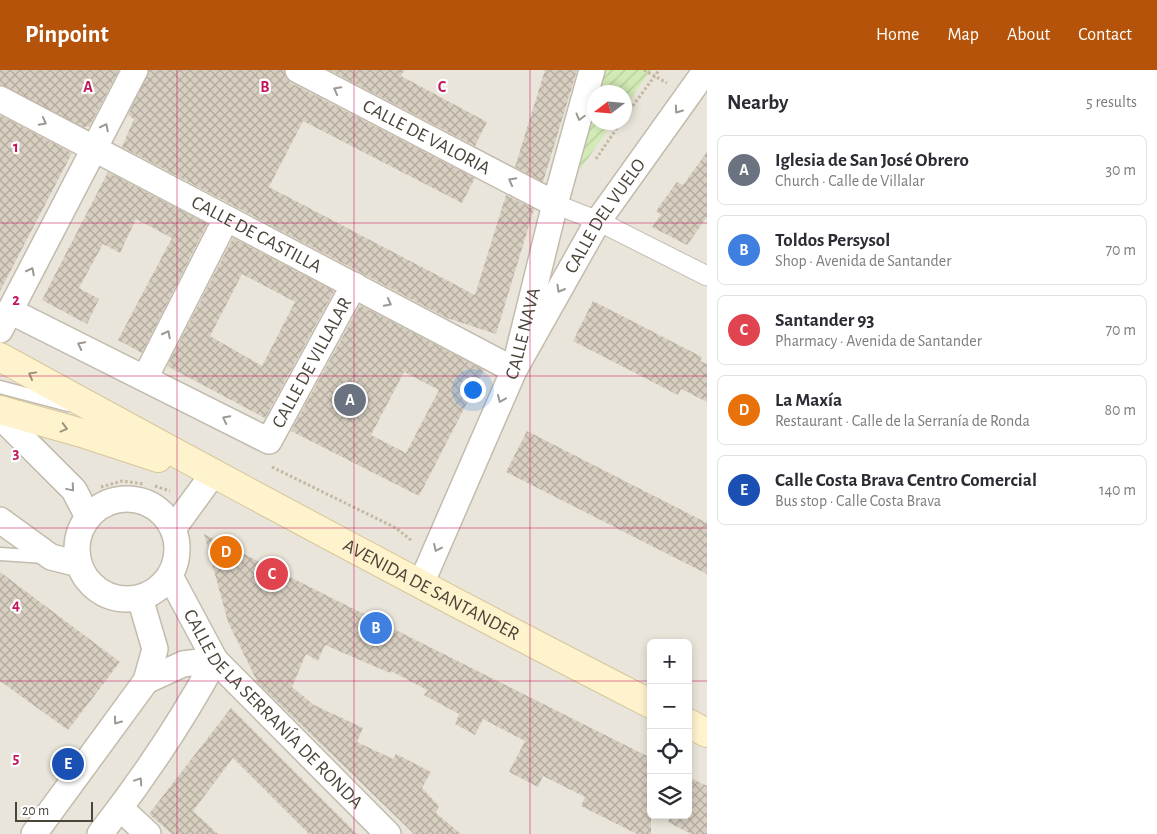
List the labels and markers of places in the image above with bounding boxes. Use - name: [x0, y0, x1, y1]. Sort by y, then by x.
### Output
- pin: A: [334, 381, 366, 419]
- pin: D: [210, 533, 242, 571]
- pin: C: [256, 555, 288, 593]
- pin: B: [360, 609, 392, 647]
- pin: E: [52, 745, 84, 783]

